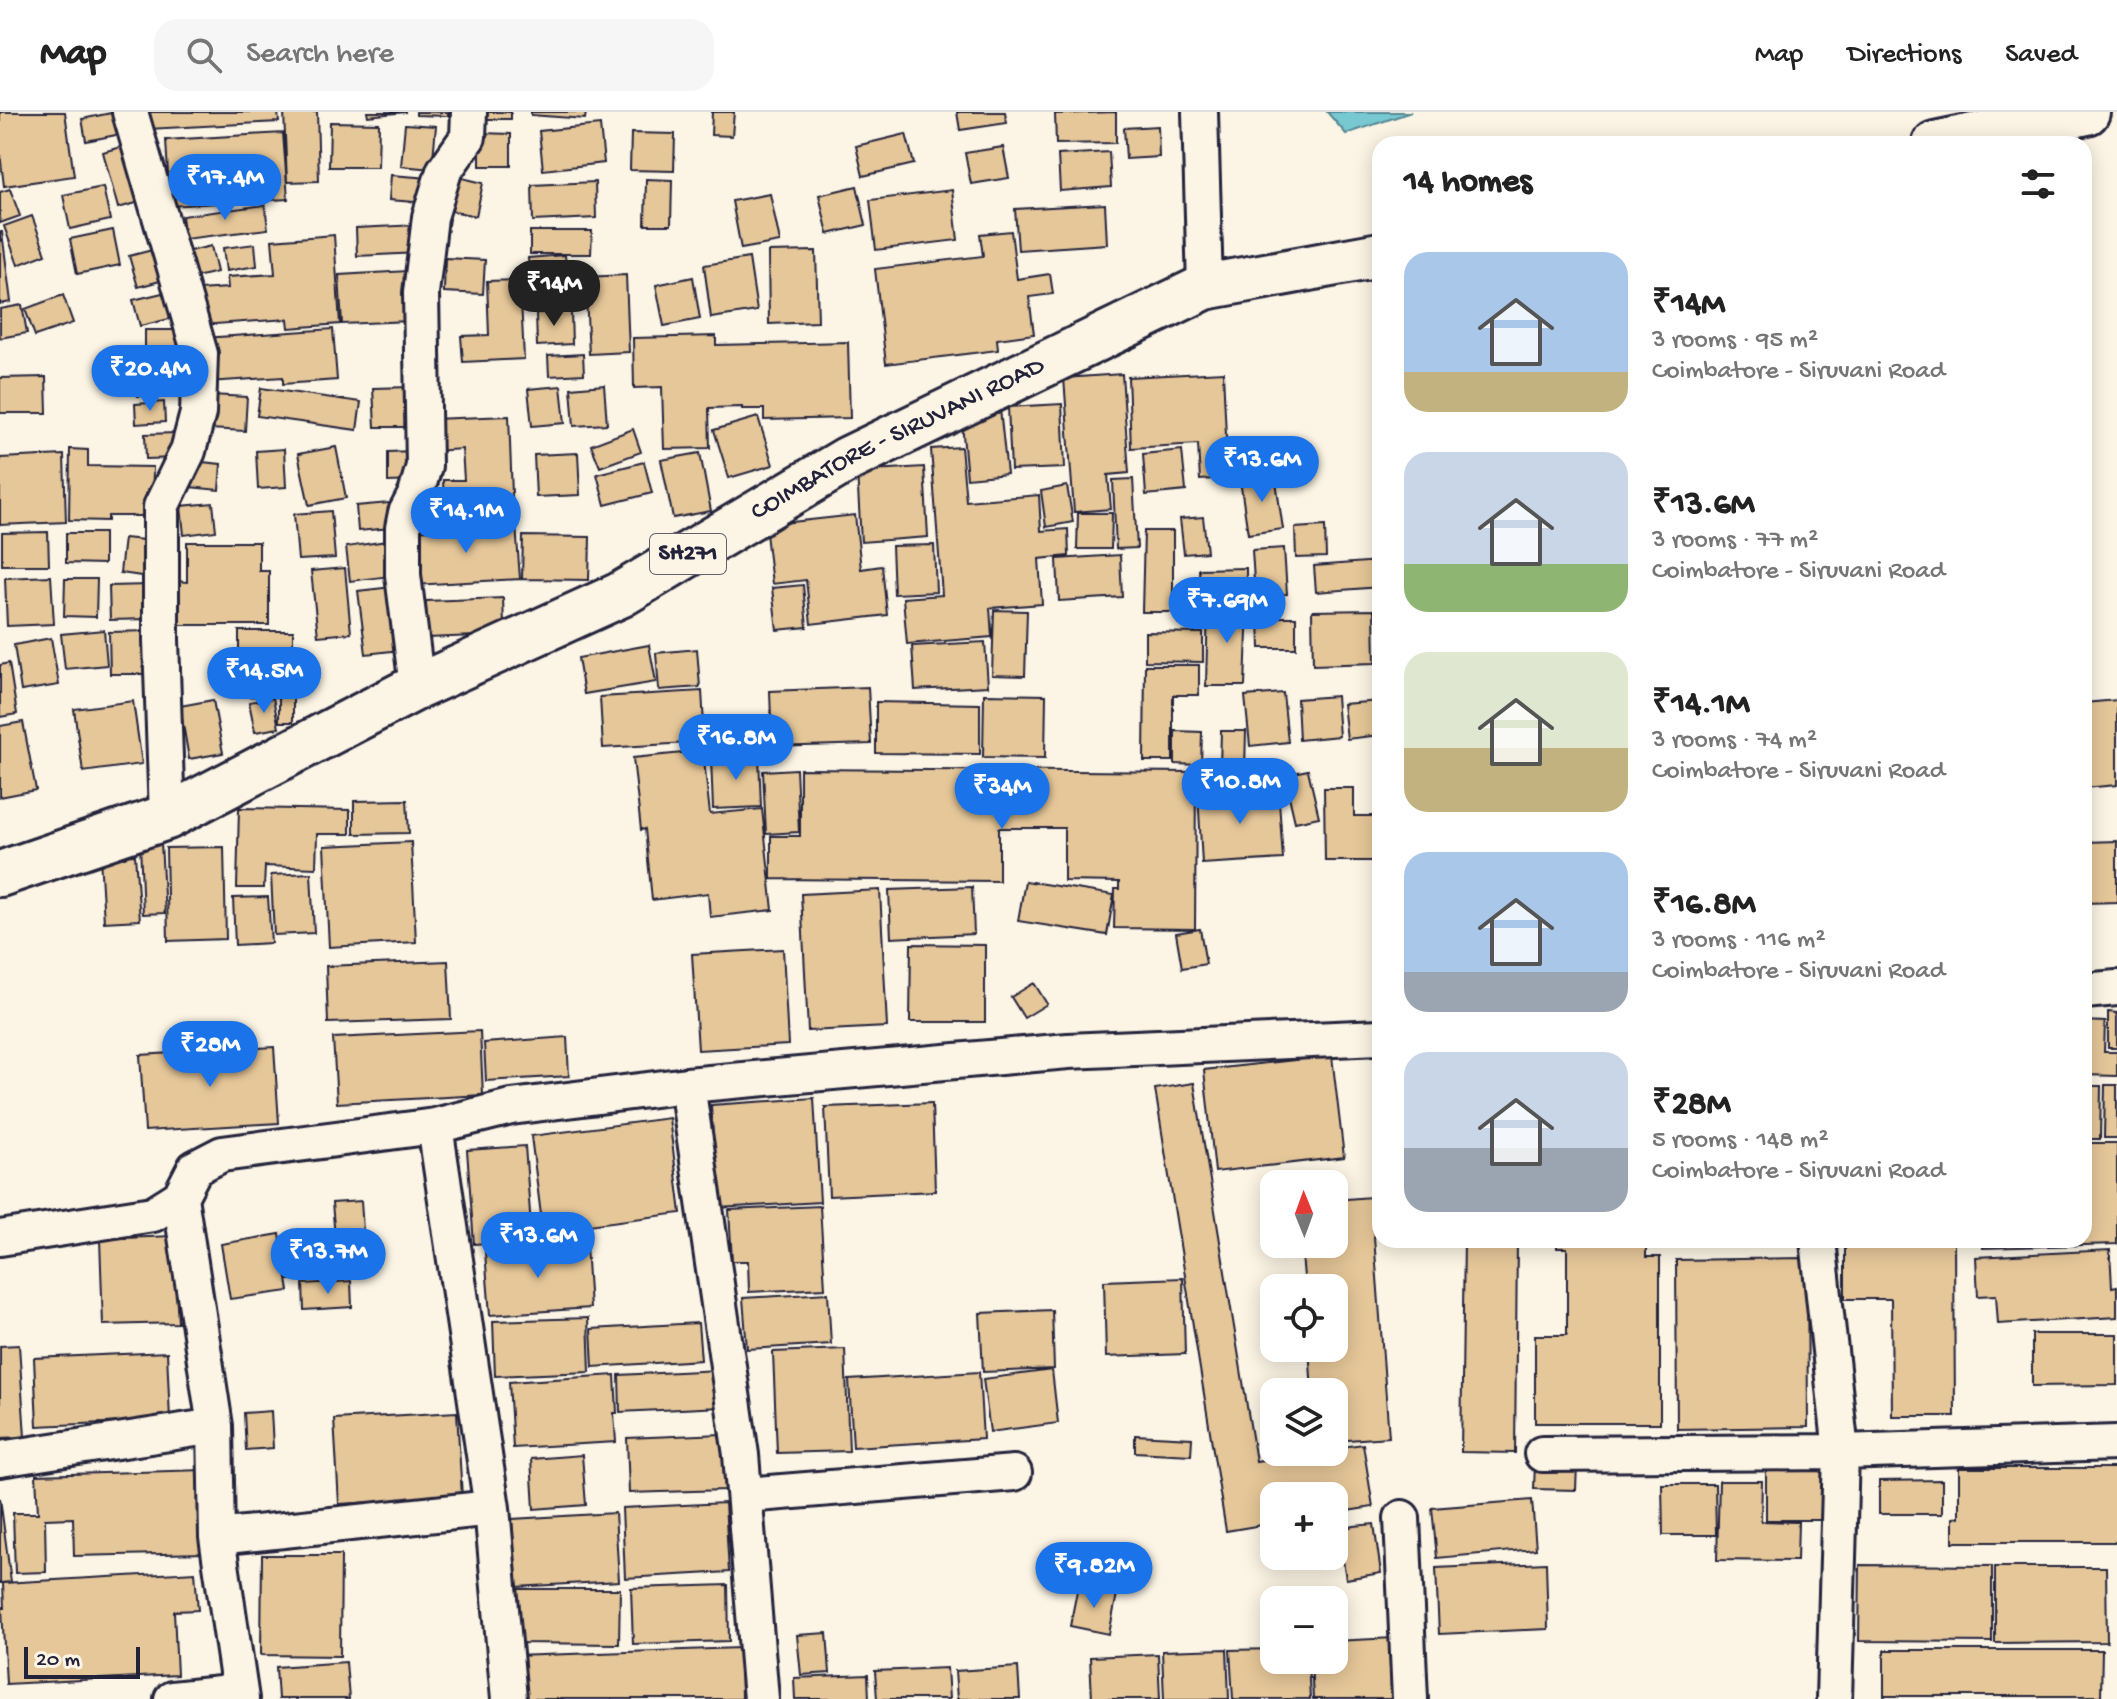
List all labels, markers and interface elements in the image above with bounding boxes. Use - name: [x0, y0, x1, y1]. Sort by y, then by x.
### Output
- search box: [154, 19, 714, 91]
- text: Map: [40, 33, 106, 77]
- icon: search: [182, 33, 226, 77]
- text: Search here: [246, 38, 394, 73]
- text: Map: [1755, 39, 1803, 72]
- text: Directions: [1847, 39, 1961, 72]
- text: Saved: [2005, 39, 2077, 72]
- pin: ₹17.4M: [160, 154, 290, 222]
- icon: filters: [2016, 162, 2060, 206]
- text: ₹17.4M: [186, 164, 264, 195]
- text: 14 homes: [1404, 164, 1532, 204]
- pin: ₹14M: [507, 260, 601, 328]
- text: ₹14M: [526, 270, 582, 301]
- icon: home: [1468, 284, 1564, 380]
- text: ₹14M: [1652, 286, 1725, 326]
- text: 3 rooms · 95 m²: [1652, 326, 1818, 357]
- pin: ₹20.4M: [85, 345, 215, 413]
- street label: COIMBATORE - SIRUVANI ROAD: [746, 351, 1050, 529]
- text: ₹20.4M: [110, 355, 190, 386]
- text: Coimbatore - Siruvani Road: [1652, 357, 1945, 388]
- pin: ₹13.6M: [1197, 436, 1327, 504]
- text: ₹13.6M: [1223, 446, 1301, 477]
- icon: home: [1468, 484, 1564, 580]
- text: ₹13.6M: [1652, 486, 1754, 526]
- pin: ₹14.1M: [401, 487, 531, 555]
- text: ₹14.1M: [429, 497, 503, 528]
- text: 3 rooms · 77 m²: [1652, 526, 1818, 557]
- road number: SH271: [650, 534, 726, 574]
- text: Coimbatore - Siruvani Road: [1652, 557, 1945, 588]
- pin: ₹7.69M: [1162, 577, 1292, 645]
- text: ₹7.69M: [1187, 587, 1267, 618]
- pin: ₹14.5M: [199, 647, 329, 715]
- text: ₹14.5M: [225, 657, 303, 688]
- icon: home: [1468, 684, 1564, 780]
- text: ₹14.1M: [1652, 686, 1749, 726]
- pin: ₹16.8M: [671, 714, 801, 782]
- text: ₹16.8M: [697, 724, 776, 755]
- text: 3 rooms · 74 m²: [1652, 726, 1817, 757]
- text: Coimbatore - Siruvani Road: [1652, 757, 1945, 788]
- pin: ₹10.8M: [1175, 758, 1305, 826]
- pin: ₹34M: [955, 763, 1049, 831]
- text: ₹10.8M: [1200, 768, 1280, 799]
- text: ₹34M: [973, 773, 1031, 804]
- icon: home: [1468, 884, 1564, 980]
- text: ₹16.8M: [1652, 886, 1755, 926]
- text: 3 rooms · 116 m²: [1652, 926, 1825, 957]
- text: Coimbatore - Siruvani Road: [1652, 957, 1945, 988]
- pin: ₹28M: [163, 1021, 257, 1089]
- text: ₹28M: [180, 1031, 240, 1062]
- icon: home: [1468, 1084, 1564, 1180]
- text: ₹28M: [1652, 1086, 1730, 1126]
- text: 5 rooms · 148 m²: [1652, 1126, 1829, 1157]
- text: Coimbatore - Siruvani Road: [1652, 1157, 1945, 1188]
- north arrow: [1260, 1170, 1348, 1258]
- map controls: [1260, 1170, 1348, 1674]
- pin: ₹13.6M: [473, 1212, 603, 1280]
- text: ₹13.6M: [499, 1222, 577, 1253]
- pin: ₹13.7M: [263, 1228, 393, 1296]
- text: ₹13.7M: [289, 1238, 367, 1269]
- button: locate: [1260, 1274, 1348, 1362]
- button: layers: [1260, 1378, 1348, 1466]
- button: +: [1260, 1482, 1348, 1570]
- pin: ₹9.82M: [1029, 1542, 1159, 1610]
- text: ₹9.82M: [1053, 1552, 1135, 1583]
- button: −: [1260, 1586, 1348, 1674]
- scale bar: [24, 1643, 140, 1679]
- text: 20 m: [36, 1648, 80, 1674]

